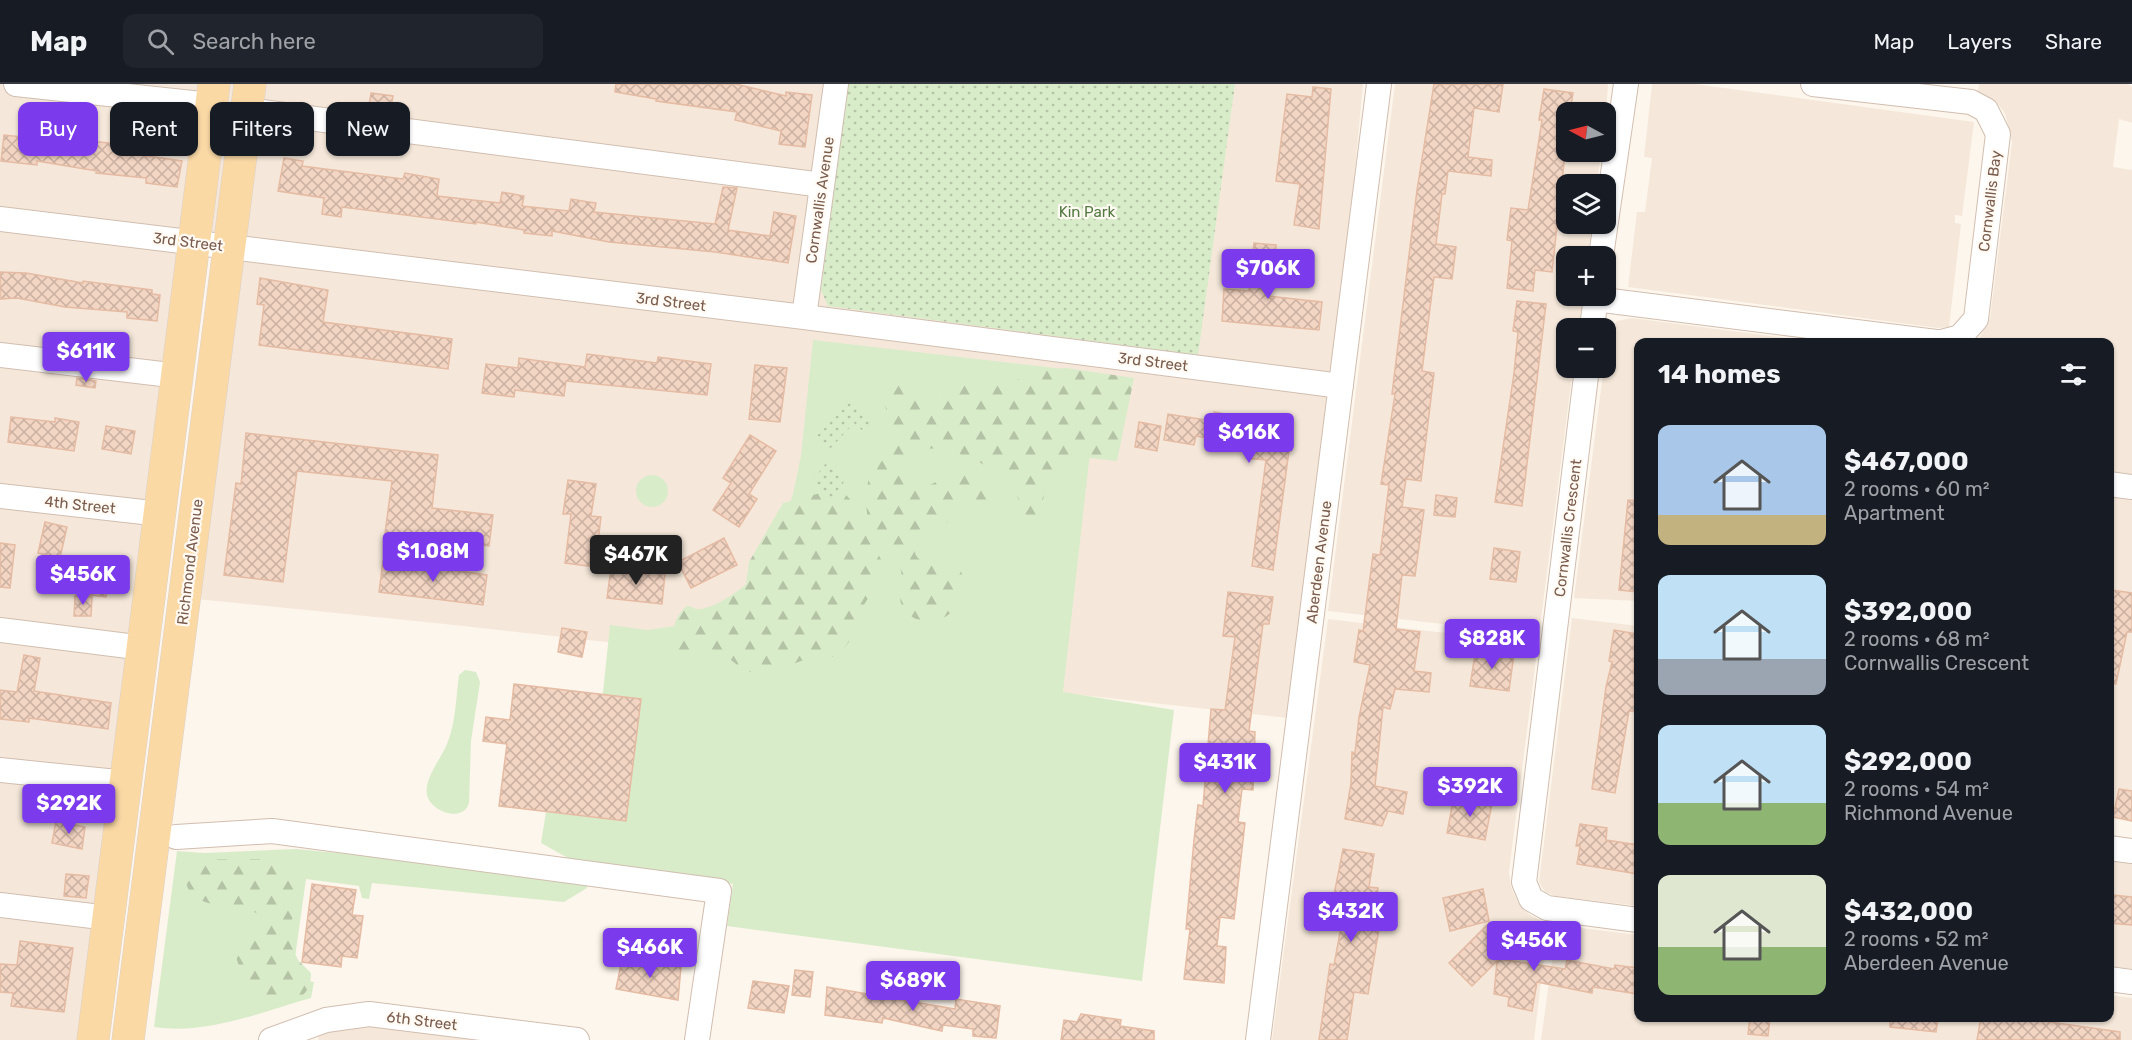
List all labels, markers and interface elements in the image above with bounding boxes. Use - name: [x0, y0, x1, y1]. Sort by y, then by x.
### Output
- search box: [123, 14, 543, 68]
- text: Map: [30, 25, 87, 58]
- icon: search: [144, 25, 177, 58]
- text: Search here: [192, 28, 316, 55]
- text: Map: [1873, 29, 1914, 54]
- text: Layers: [1947, 29, 2012, 54]
- text: Share: [2045, 29, 2102, 54]
- chip: Buy: [18, 102, 98, 156]
- chip: Rent: [110, 102, 198, 156]
- chip: Filters: [210, 102, 314, 156]
- chip: New: [326, 102, 410, 156]
- north arrow: [1556, 102, 1616, 162]
- map controls: [1556, 102, 1616, 378]
- street label: Cornwallis Avenue: [802, 135, 838, 265]
- street label: Cornwallis Bay: [1975, 149, 2005, 253]
- button: layers: [1556, 174, 1616, 234]
- park label: Kin Park: [1059, 203, 1116, 221]
- street label: 3rd Street: [152, 229, 224, 255]
- button: +: [1556, 246, 1616, 306]
- pin: $706K: [1226, 249, 1310, 300]
- text: $706K: [1236, 256, 1300, 280]
- street label: 3rd Street: [635, 289, 707, 315]
- button: −: [1556, 318, 1616, 378]
- pin: $611K: [44, 332, 128, 383]
- text: $611K: [56, 339, 116, 363]
- street label: 3rd Street: [1117, 349, 1189, 375]
- icon: filters: [2057, 358, 2090, 391]
- text: 14 homes: [1658, 359, 1781, 390]
- pin: $616K: [1207, 413, 1291, 464]
- text: $616K: [1218, 420, 1280, 444]
- text: $467,000: [1844, 446, 1969, 477]
- icon: home: [1706, 449, 1778, 521]
- street label: Cornwallis Crescent: [1551, 458, 1585, 598]
- text: 2 rooms · 60 m²: [1844, 477, 1990, 501]
- street label: 4th Street: [44, 492, 117, 518]
- street label: Richmond Avenue: [173, 498, 207, 626]
- street label: Aberdeen Avenue: [1303, 500, 1335, 624]
- text: Apartment: [1844, 501, 1945, 525]
- pin: $1.08M: [384, 532, 482, 583]
- pin: $467K: [594, 535, 678, 586]
- text: $1.08M: [397, 539, 469, 563]
- text: $467K: [604, 542, 668, 566]
- pin: $456K: [41, 555, 125, 606]
- text: $456K: [50, 562, 116, 586]
- text: $392,000: [1844, 596, 1972, 627]
- icon: home: [1706, 599, 1778, 671]
- pin: $828K: [1450, 619, 1534, 670]
- text: $828K: [1459, 626, 1525, 650]
- text: 2 rooms · 68 m²: [1844, 627, 1990, 651]
- text: Cornwallis Crescent: [1844, 651, 2029, 675]
- pin: $431K: [1183, 743, 1267, 794]
- text: $292,000: [1844, 746, 1972, 777]
- icon: home: [1706, 749, 1778, 821]
- text: $431K: [1193, 750, 1257, 774]
- pin: $392K: [1428, 767, 1512, 818]
- text: $392K: [1437, 774, 1503, 798]
- text: 2 rooms · 54 m²: [1844, 777, 1989, 801]
- pin: $292K: [27, 784, 111, 835]
- text: $292K: [36, 791, 102, 815]
- text: Richmond Avenue: [1844, 801, 2013, 825]
- pin: $432K: [1309, 892, 1393, 943]
- text: $432,000: [1844, 896, 1973, 927]
- text: $432K: [1318, 899, 1384, 923]
- icon: home: [1706, 899, 1778, 971]
- pin: $456K: [1492, 921, 1576, 972]
- text: 2 rooms · 52 m²: [1844, 927, 1989, 951]
- pin: $466K: [608, 928, 692, 979]
- text: $456K: [1501, 928, 1567, 952]
- text: $466K: [617, 935, 683, 959]
- text: Aberdeen Avenue: [1844, 951, 2009, 975]
- pin: $689K: [871, 961, 955, 1012]
- text: $689K: [880, 968, 946, 992]
- street label: 6th Street: [386, 1008, 459, 1034]

